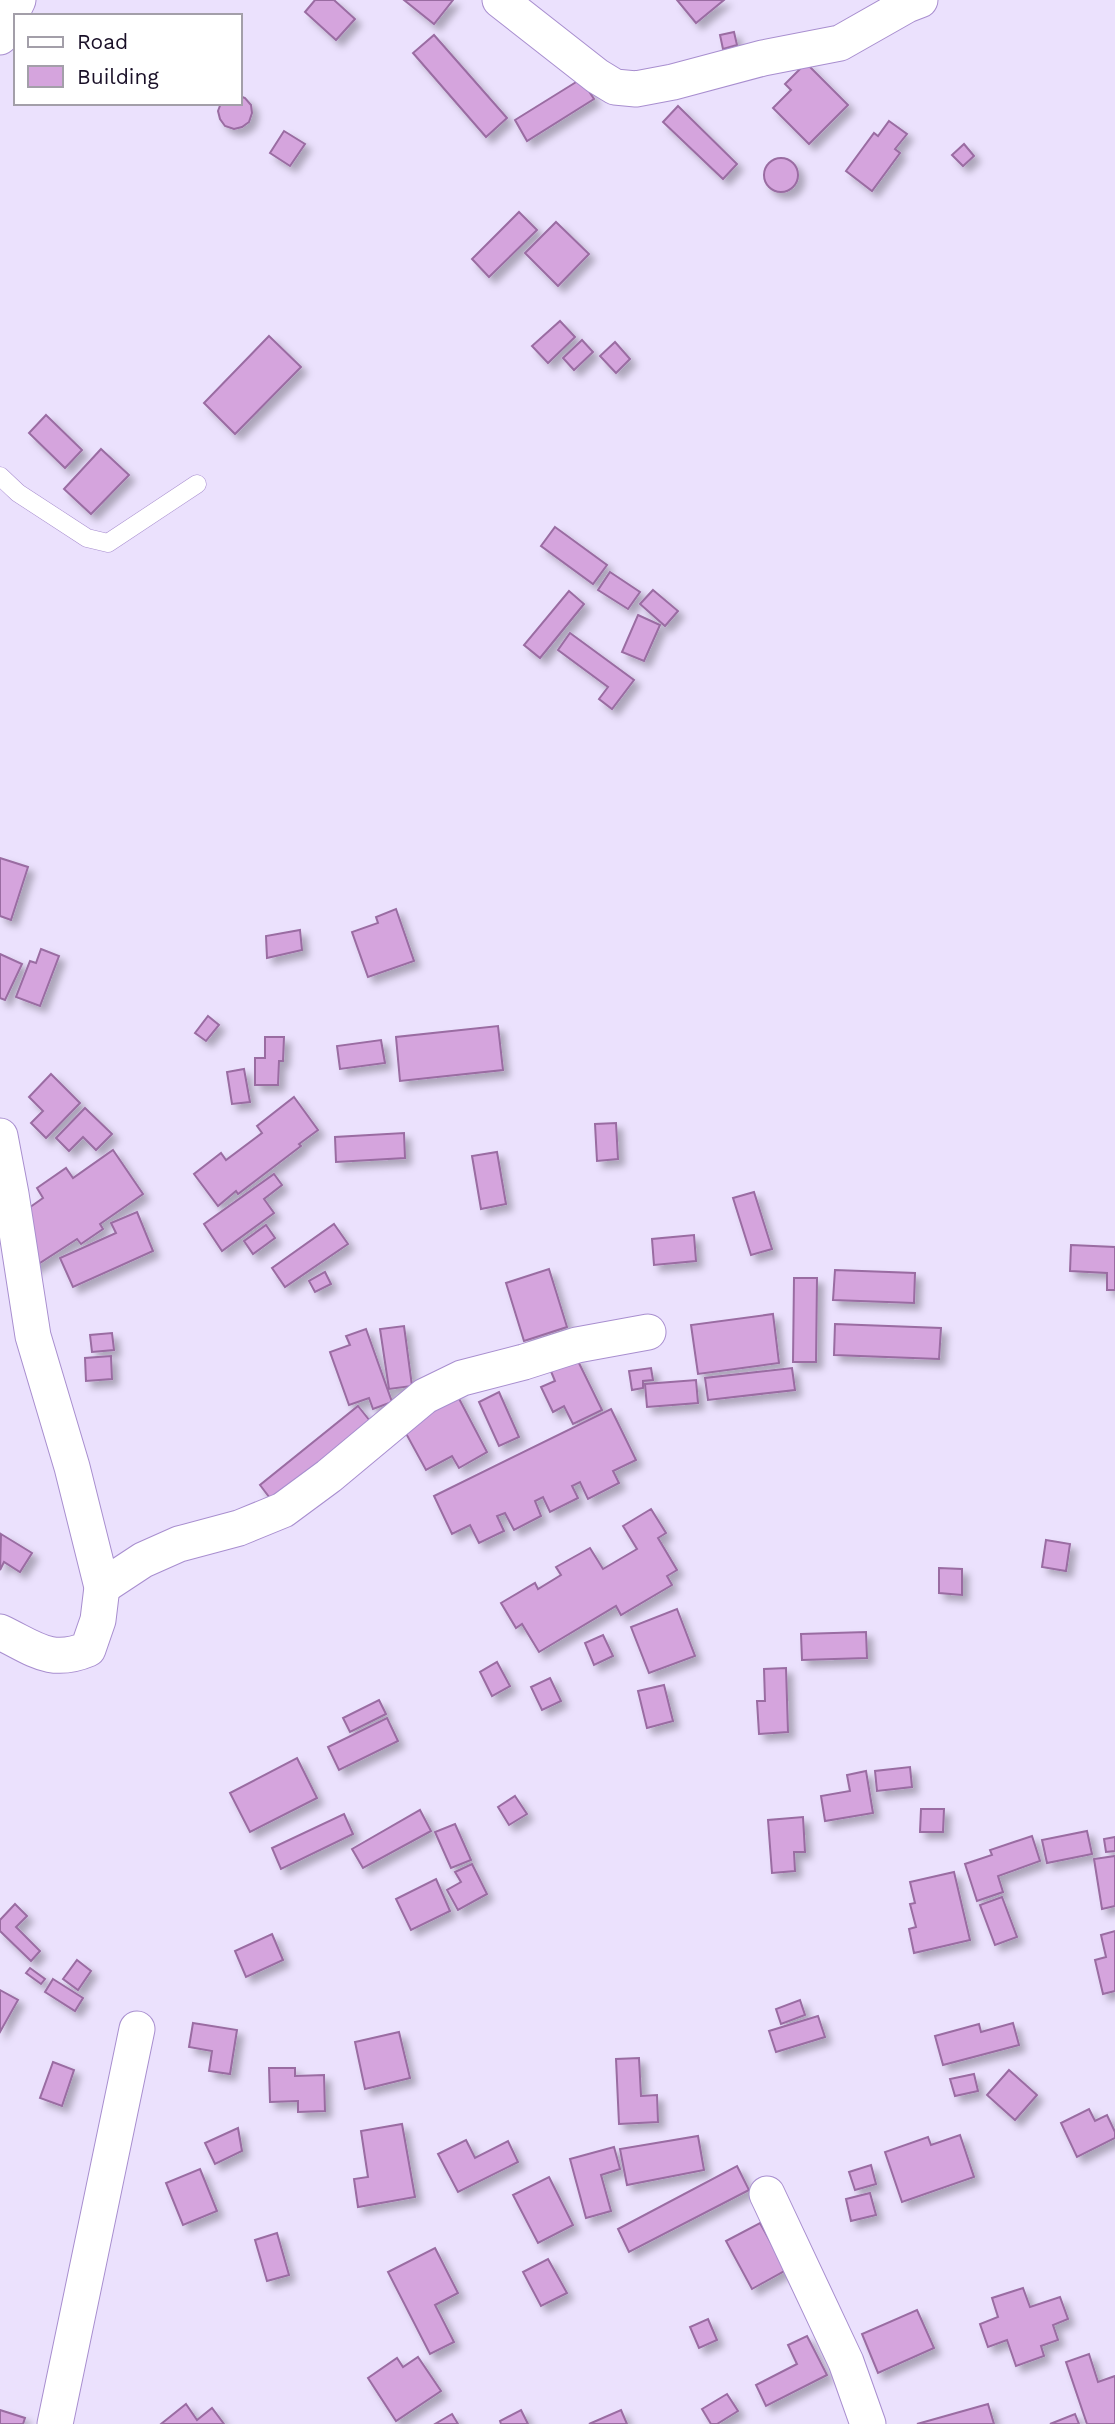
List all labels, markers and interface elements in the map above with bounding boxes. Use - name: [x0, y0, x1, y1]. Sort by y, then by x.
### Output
- legend: [14, 14, 242, 105]
- text: Road: [77, 29, 128, 54]
- text: Building: [77, 64, 159, 89]

